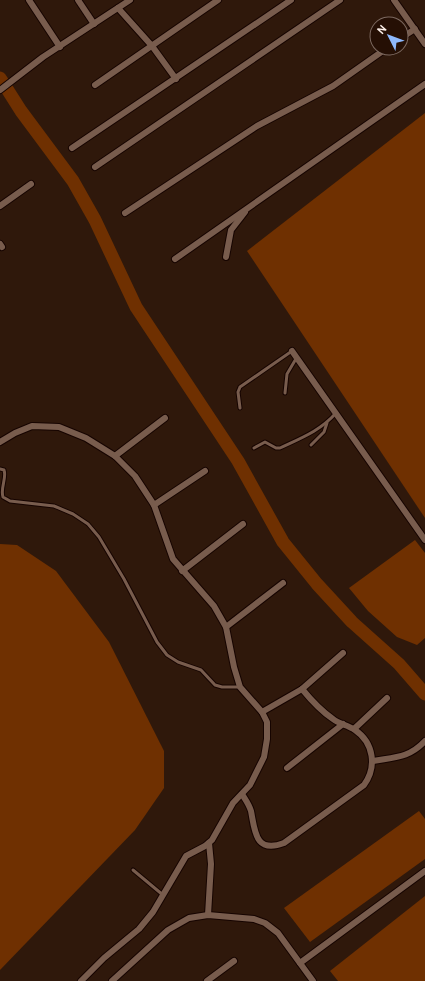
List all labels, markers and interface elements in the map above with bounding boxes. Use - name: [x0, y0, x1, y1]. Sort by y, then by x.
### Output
- north arrow: [369, 16, 409, 56]
- text: N: [374, 22, 389, 37]

